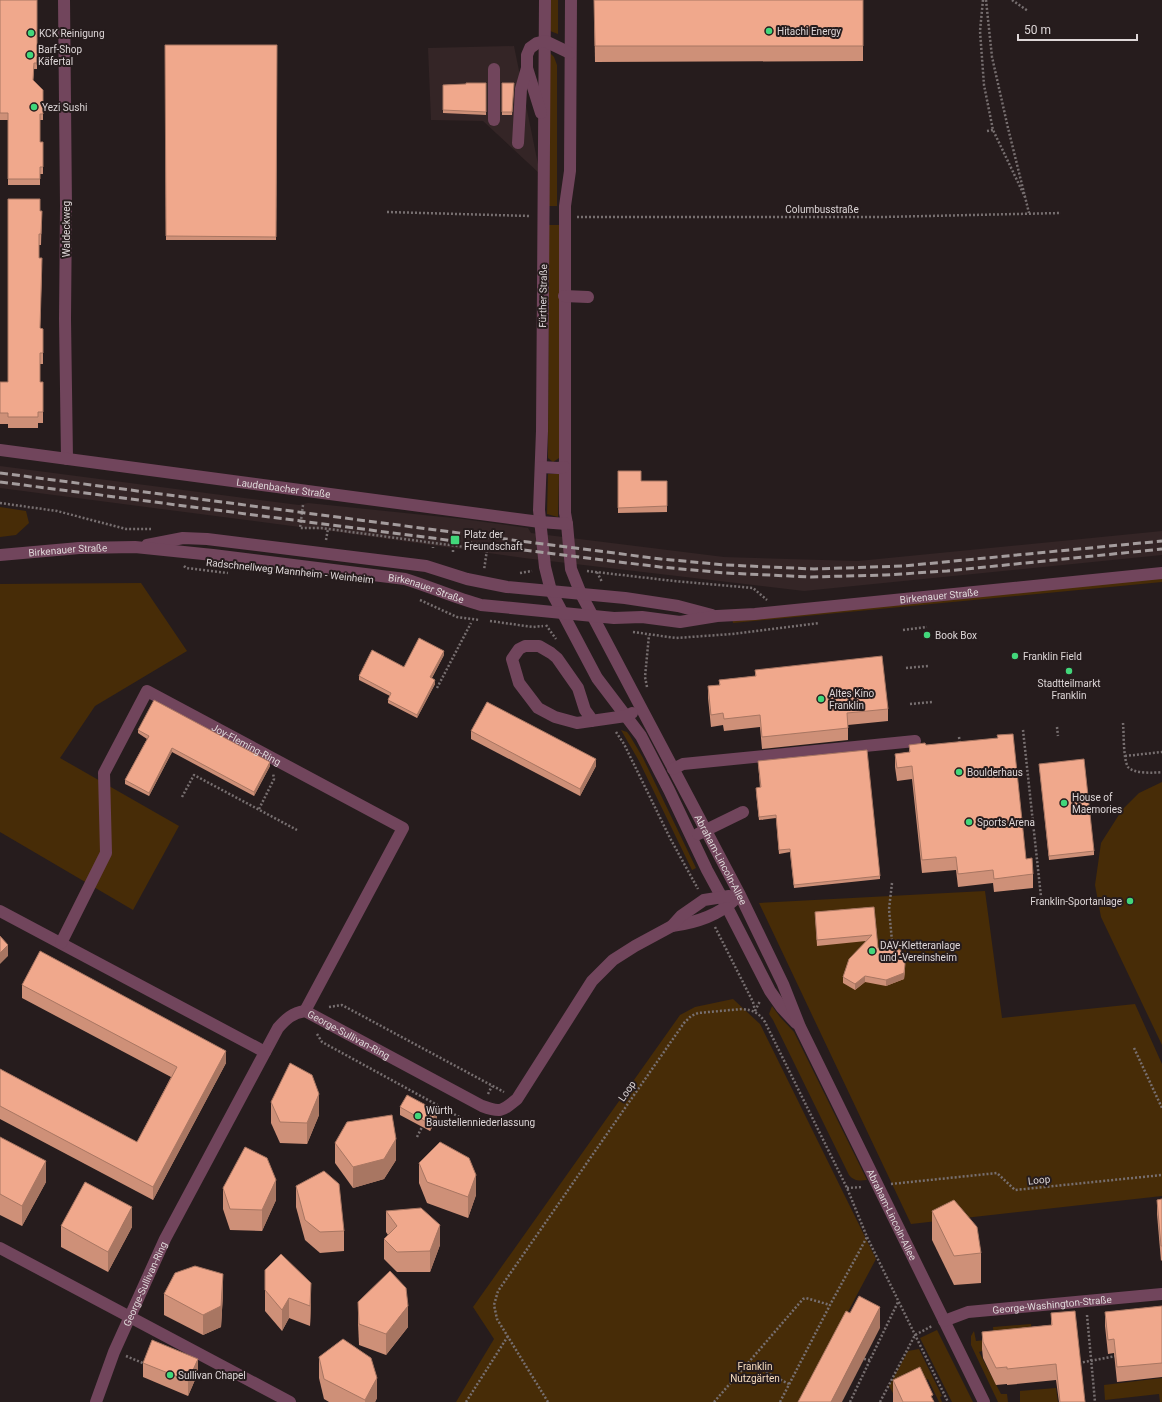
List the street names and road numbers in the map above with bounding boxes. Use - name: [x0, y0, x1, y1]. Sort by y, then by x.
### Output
- street label: Waldeckweg: [61, 201, 72, 257]
- street label: Columbusstraße: [785, 204, 859, 215]
- street label: Fürther Straße: [537, 264, 549, 328]
- street label: Laudenbacher Straße: [236, 476, 331, 500]
- street label: Birkenauer Straße: [28, 542, 107, 558]
- street label: Radschnellweg Mannheim - Weinheim: [206, 557, 375, 585]
- street label: Birkenauer Straße: [388, 571, 466, 605]
- street label: Birkenauer Straße: [899, 586, 979, 605]
- street label: Joy-Fleming-Ring: [210, 721, 283, 767]
- street label: Abraham-Lincoln-Allee: [693, 813, 749, 907]
- street label: George-Sullivan-Ring: [306, 1008, 392, 1061]
- street label: Loop: [616, 1078, 638, 1103]
- street label: Abraham-Lincoln-Allee: [865, 1167, 919, 1262]
- street label: Loop: [1027, 1173, 1051, 1187]
- street label: George-Sullivan-Ring: [121, 1240, 169, 1328]
- street label: George-Washington-Straße: [992, 1293, 1112, 1315]

